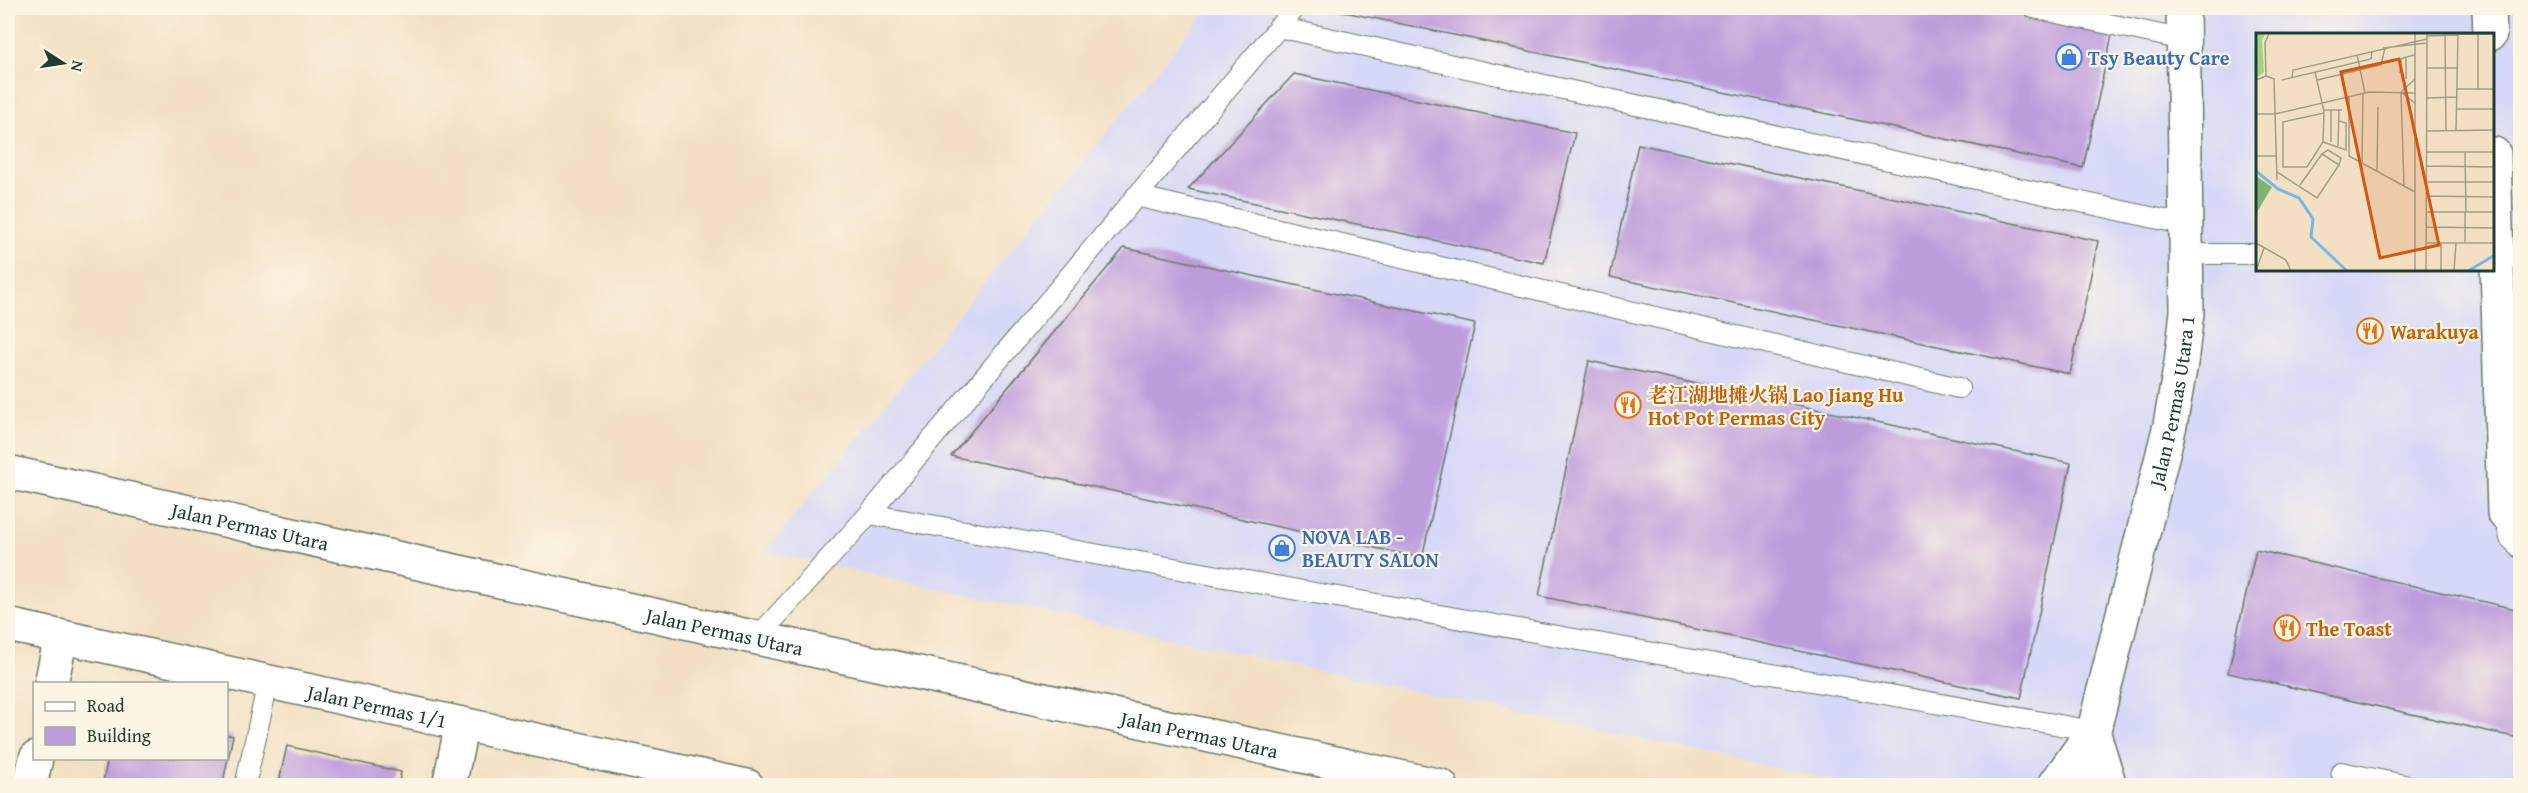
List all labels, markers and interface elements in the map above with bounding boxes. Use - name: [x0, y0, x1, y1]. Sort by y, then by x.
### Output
- north arrow: [33, 33, 93, 93]
- inset map: [2256, 33, 2495, 272]
- shop icon: Tsy Beauty Care: [2054, 42, 2084, 72]
- place label: Tsy Beauty Care: [2088, 43, 2230, 72]
- text: N: [65, 58, 91, 74]
- street label: Jalan Permas Utara 1: [2140, 314, 2201, 493]
- restaurant icon: Warakuya: [2355, 316, 2385, 346]
- place label: Warakuya: [2390, 317, 2480, 346]
- place label: 老江湖地摊火锅 Lao Jiang Hu Hot Pot Permas City: [1648, 380, 1904, 432]
- restaurant icon: 老江湖地摊火锅 Lao Jiang Hu Hot Pot Permas City: [1613, 390, 1643, 420]
- street label: Jalan Permas Utara: [166, 494, 332, 557]
- place label: NOVA LAB - BEAUTY SALON: [1302, 522, 1439, 574]
- shop icon: NOVA LAB - BEAUTY SALON: [1267, 533, 1297, 563]
- street label: Jalan Permas Utara: [640, 599, 806, 662]
- restaurant icon: The Toast: [2272, 613, 2302, 643]
- place label: The Toast: [2306, 614, 2392, 643]
- street label: Jalan Permas 1/1: [302, 676, 450, 735]
- legend: [33, 682, 228, 760]
- text: Road: [87, 692, 125, 719]
- street label: Jalan Permas Utara: [1115, 702, 1281, 765]
- text: Building: [87, 722, 151, 749]

